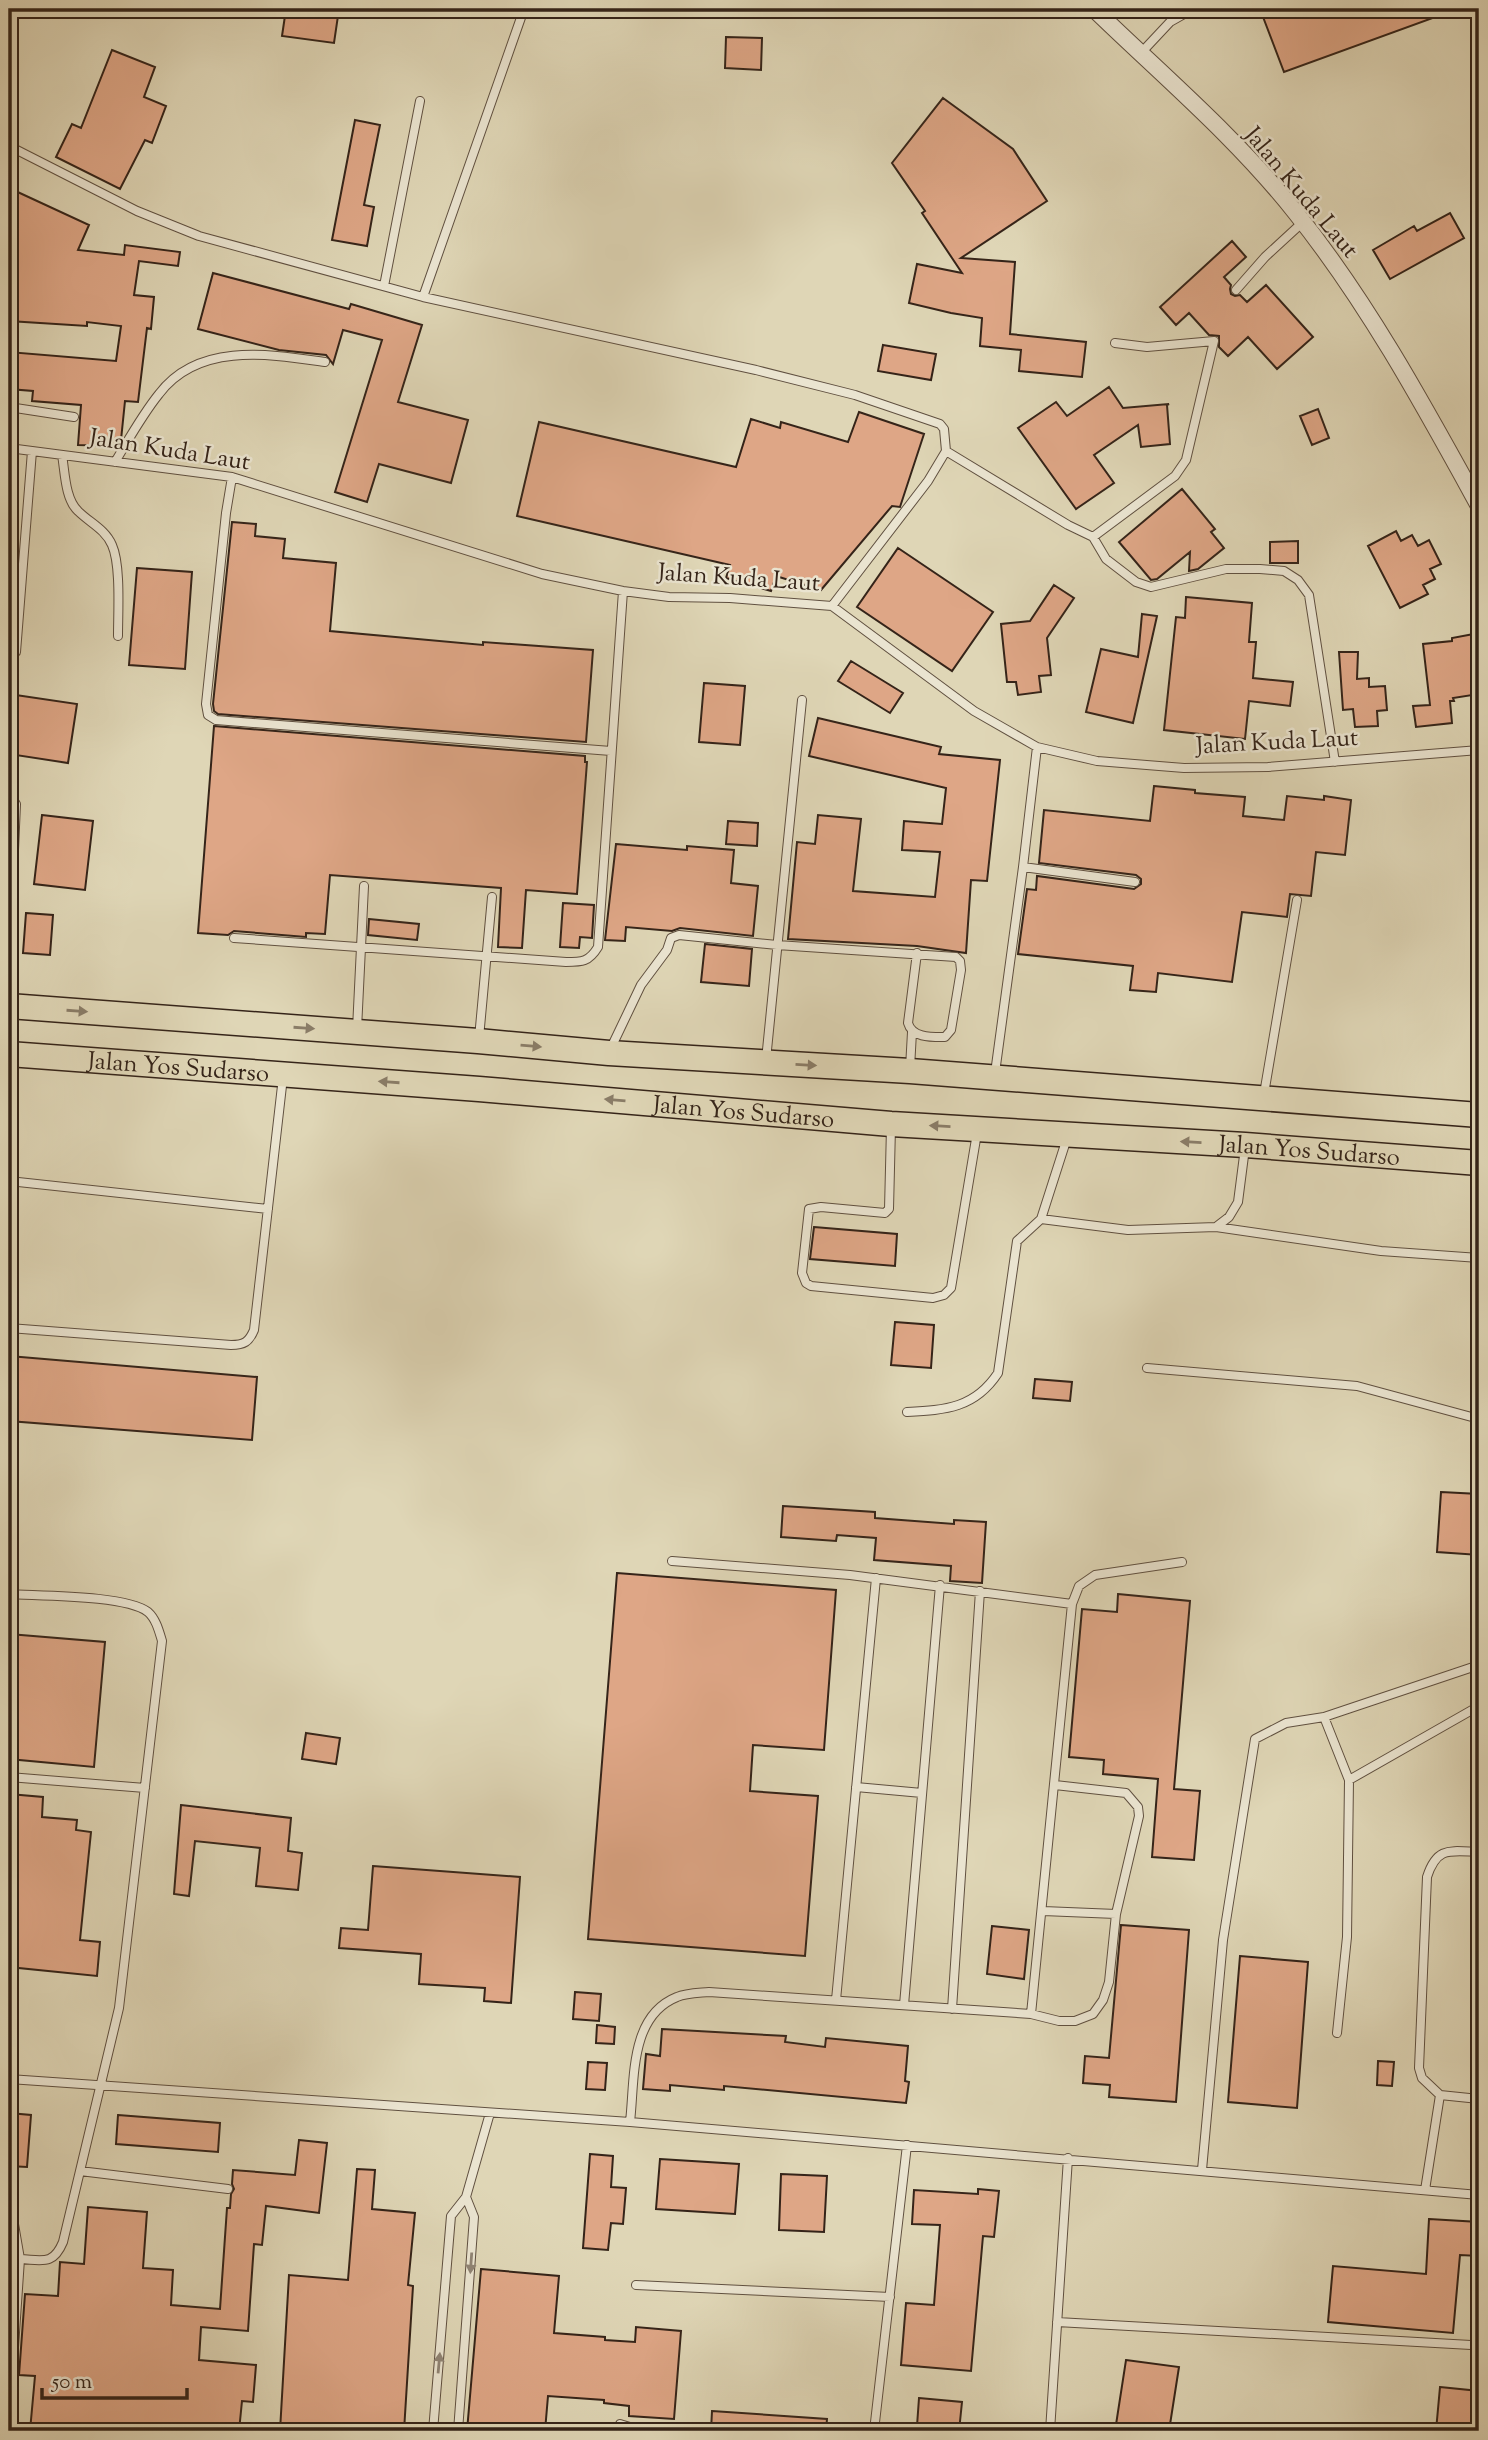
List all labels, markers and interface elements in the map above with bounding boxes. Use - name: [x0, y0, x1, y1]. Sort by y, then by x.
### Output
- street label: Jalan Kuda Laut: [1234, 119, 1366, 266]
- street label: Jalan Kuda Laut: [85, 421, 253, 480]
- street label: Jalan Kuda Laut: [655, 556, 821, 602]
- street label: Jalan Kuda Laut: [1193, 722, 1359, 764]
- one-way arrow: [66, 1006, 88, 1017]
- one-way arrow: [293, 1023, 315, 1034]
- one-way arrow: [520, 1041, 542, 1052]
- street label: Jalan Yos Sudarso: [85, 1045, 270, 1092]
- one-way arrow: [796, 1060, 818, 1071]
- one-way arrow: [377, 1076, 399, 1087]
- street label: Jalan Yos Sudarso: [650, 1089, 835, 1138]
- one-way arrow: [604, 1094, 626, 1105]
- one-way arrow: [929, 1121, 951, 1132]
- street label: Jalan Yos Sudarso: [1216, 1128, 1401, 1176]
- one-way arrow: [1180, 1136, 1202, 1147]
- one-way arrow: [465, 2252, 476, 2274]
- one-way arrow: [434, 2352, 445, 2374]
- scale bar: [42, 2356, 187, 2400]
- text: 50 m: [51, 2368, 92, 2398]

